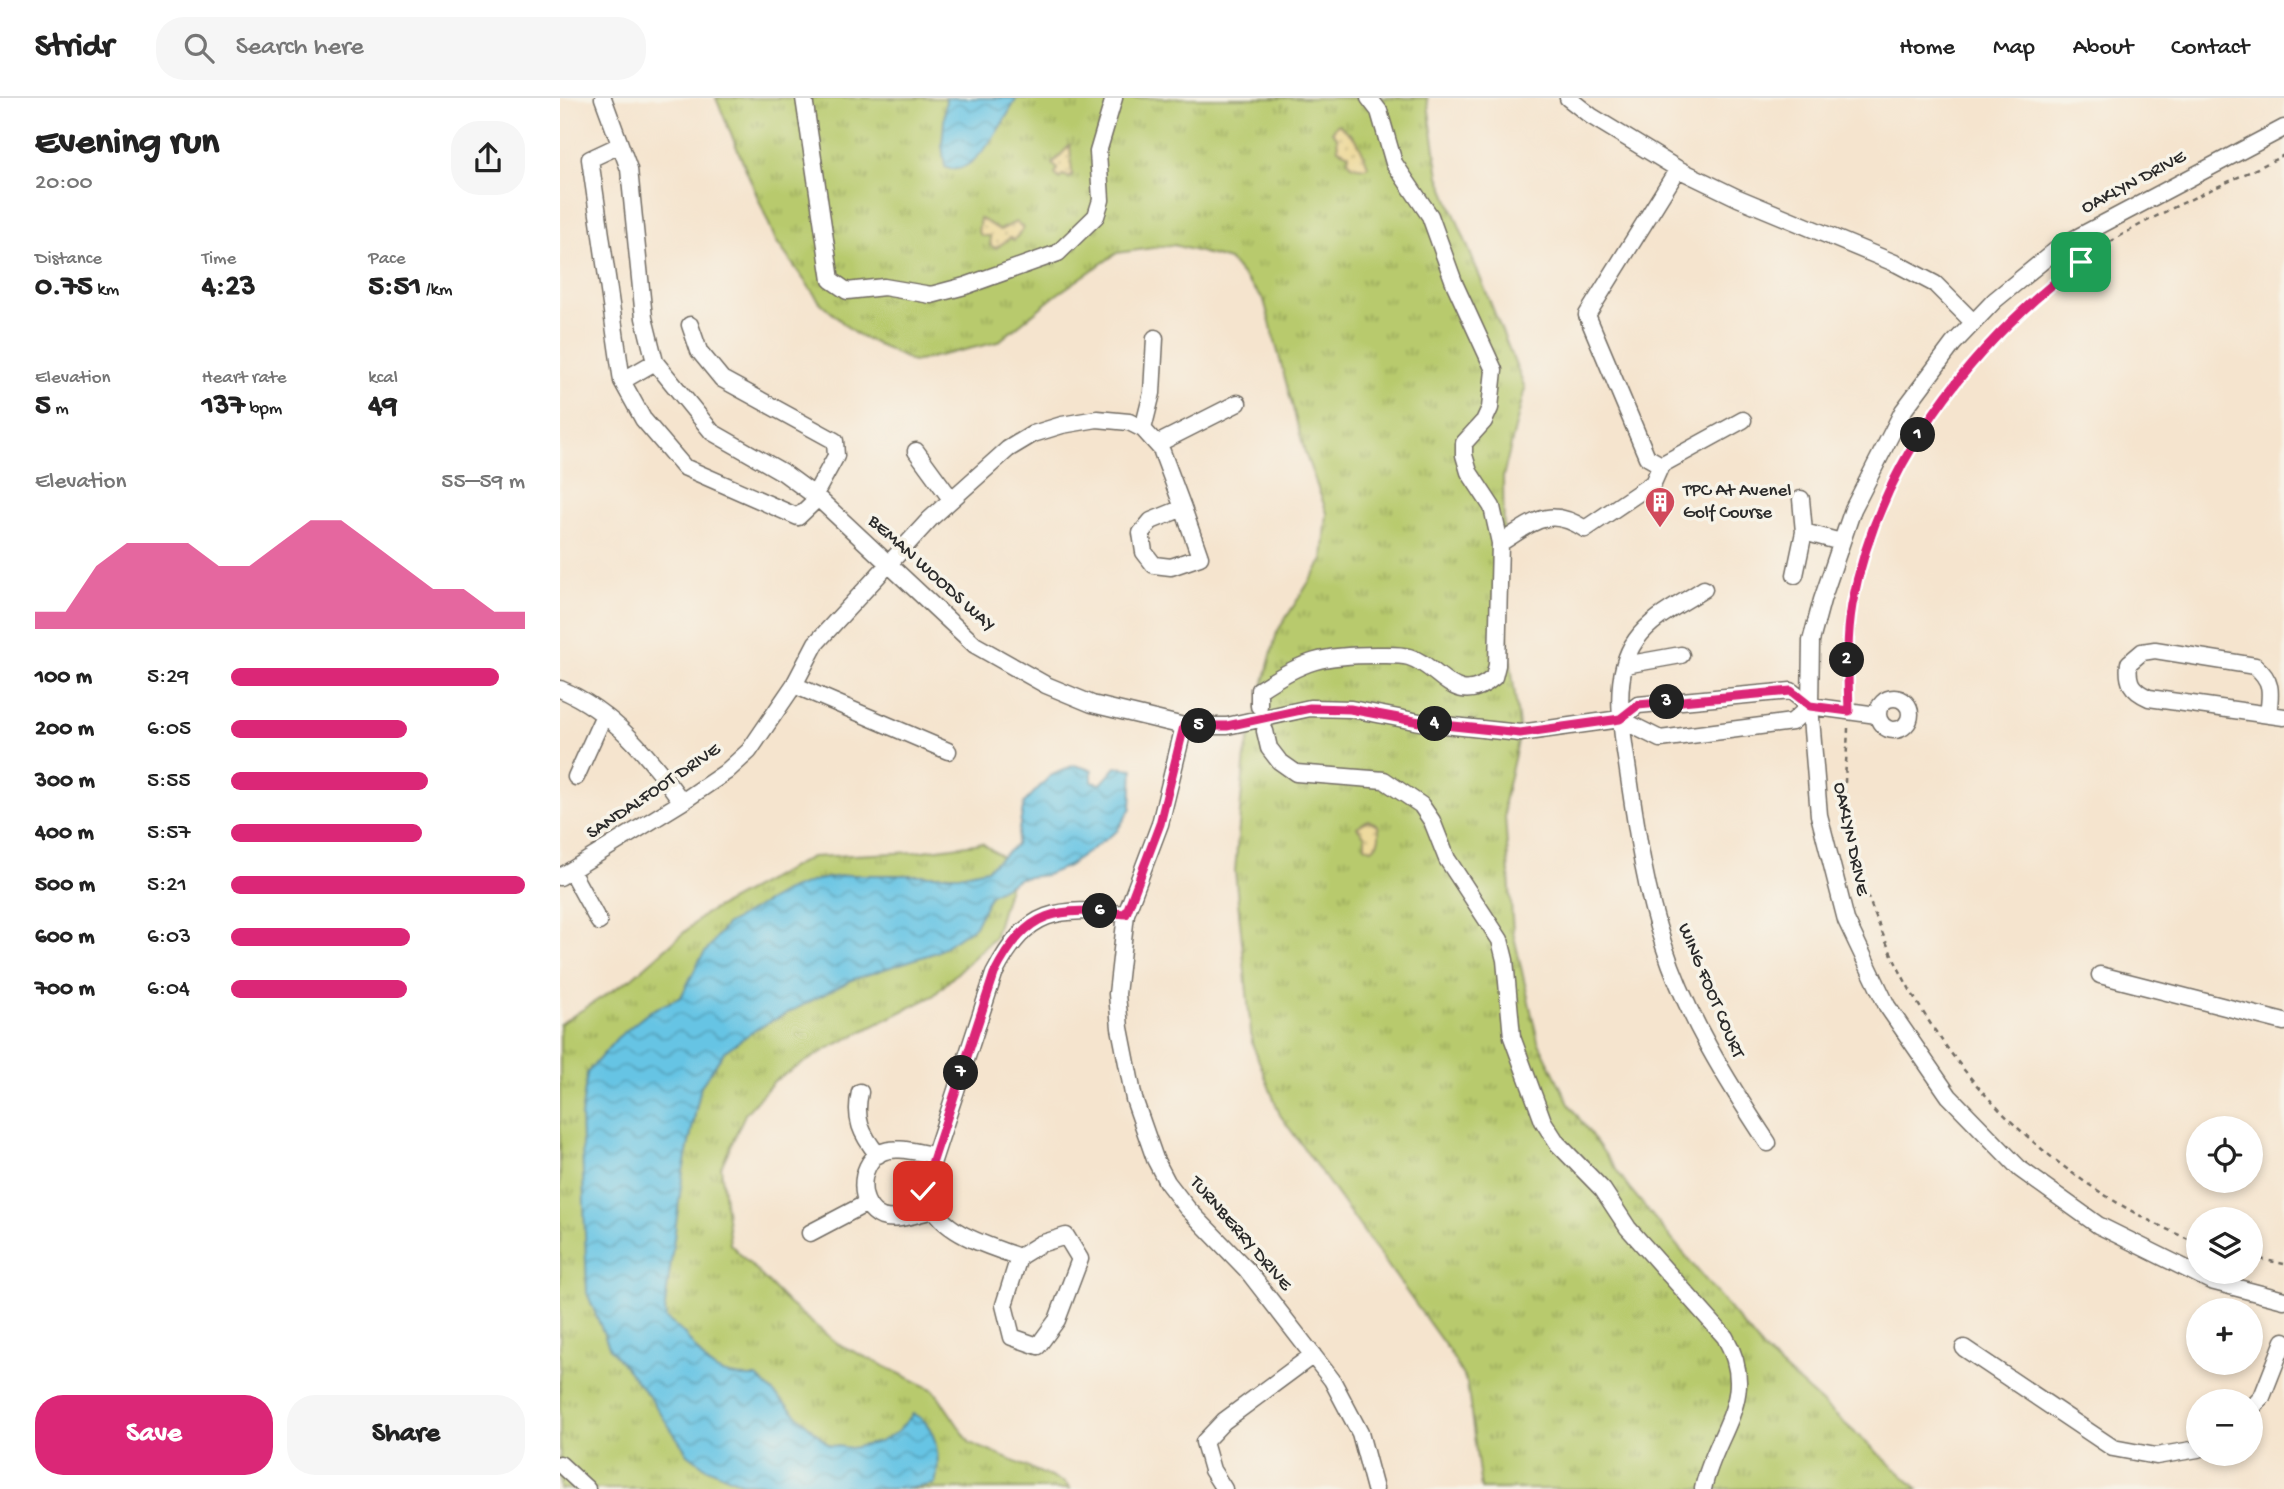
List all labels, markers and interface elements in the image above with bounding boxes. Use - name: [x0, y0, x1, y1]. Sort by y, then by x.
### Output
- search box: [156, 17, 646, 80]
- text: Stridr: [35, 29, 114, 67]
- icon: search: [180, 29, 218, 67]
- text: Search here: [236, 33, 364, 64]
- text: Home: [1899, 34, 1955, 63]
- text: Map: [1993, 34, 2035, 63]
- text: About: [2073, 34, 2133, 63]
- text: Contact: [2171, 34, 2249, 63]
- button: share: [451, 121, 525, 195]
- text: Evening run: [35, 122, 219, 166]
- street label: OAKLYN DRIVE: [2078, 145, 2191, 220]
- text: 20:00: [35, 170, 93, 197]
- pin: [2051, 232, 2111, 292]
- icon: arrive: [2062, 243, 2100, 281]
- text: Distance: [35, 248, 102, 271]
- text: Time: [202, 248, 236, 271]
- text: Pace: [368, 248, 406, 271]
- text: 0.75: [35, 271, 93, 306]
- text: 4:23: [202, 271, 256, 306]
- text: 5:51: [368, 271, 421, 306]
- text: km: [93, 279, 119, 302]
- text: /km: [421, 279, 452, 302]
- text: Elevation: [35, 367, 111, 390]
- text: Heart rate: [202, 367, 287, 390]
- text: kcal: [368, 367, 398, 390]
- text: 5: [35, 390, 51, 425]
- text: 137: [202, 390, 245, 425]
- text: 49: [368, 390, 398, 425]
- text: m: [51, 398, 69, 421]
- text: bpm: [245, 398, 282, 421]
- pin: 1: [1900, 418, 1936, 452]
- text: 1: [1914, 423, 1921, 446]
- text: Elevation: [35, 469, 126, 496]
- text: 55–59 m: [441, 469, 525, 496]
- place label: TPC At Avenel Golf Course: [1682, 480, 1791, 525]
- building icon: TPC At Avenel Golf Course: [1643, 485, 1677, 529]
- street label: BEMAN WOODS WAY: [862, 510, 1000, 637]
- pin: 2: [1830, 642, 1864, 678]
- text: 2: [1842, 648, 1851, 671]
- text: 100 m: [35, 664, 92, 691]
- text: 5:29: [147, 664, 189, 691]
- pin: 3: [1650, 684, 1684, 720]
- text: 3: [1662, 690, 1671, 713]
- pin: 4: [1418, 706, 1452, 742]
- pin: 5: [1182, 708, 1216, 744]
- text: 4: [1430, 712, 1439, 735]
- text: 5: [1194, 714, 1204, 737]
- text: 200 m: [35, 716, 94, 743]
- text: 6:05: [147, 716, 191, 743]
- street label: SANDALFOOT DRIVE: [583, 738, 726, 845]
- text: 300 m: [35, 768, 95, 795]
- text: 5:55: [147, 768, 191, 795]
- street label: OAKLYN DRIVE: [1827, 780, 1873, 899]
- text: 400 m: [35, 820, 94, 847]
- text: 5:57: [147, 820, 190, 847]
- text: 500 m: [35, 872, 95, 899]
- text: 5:21: [147, 872, 187, 899]
- pin: 6: [1082, 894, 1118, 928]
- text: 6: [1095, 899, 1104, 922]
- street label: WING FOOT COURT: [1671, 920, 1749, 1062]
- text: 600 m: [35, 924, 95, 951]
- text: 6:03: [147, 924, 191, 951]
- text: 700 m: [35, 976, 95, 1003]
- text: 6:04: [147, 976, 190, 1003]
- pin: 7: [944, 1056, 978, 1090]
- text: 7: [956, 1061, 965, 1084]
- map controls: [2186, 1116, 2263, 1466]
- button: locate: [2186, 1116, 2263, 1193]
- pin: [893, 1161, 953, 1221]
- street label: TURNBERRY DRIVE: [1183, 1171, 1297, 1297]
- icon: check: [904, 1172, 942, 1210]
- button: layers: [2186, 1207, 2263, 1284]
- button: +: [2186, 1298, 2263, 1375]
- button: −: [2186, 1389, 2263, 1466]
- button: Save: [35, 1395, 273, 1475]
- button: Share: [287, 1395, 525, 1475]

